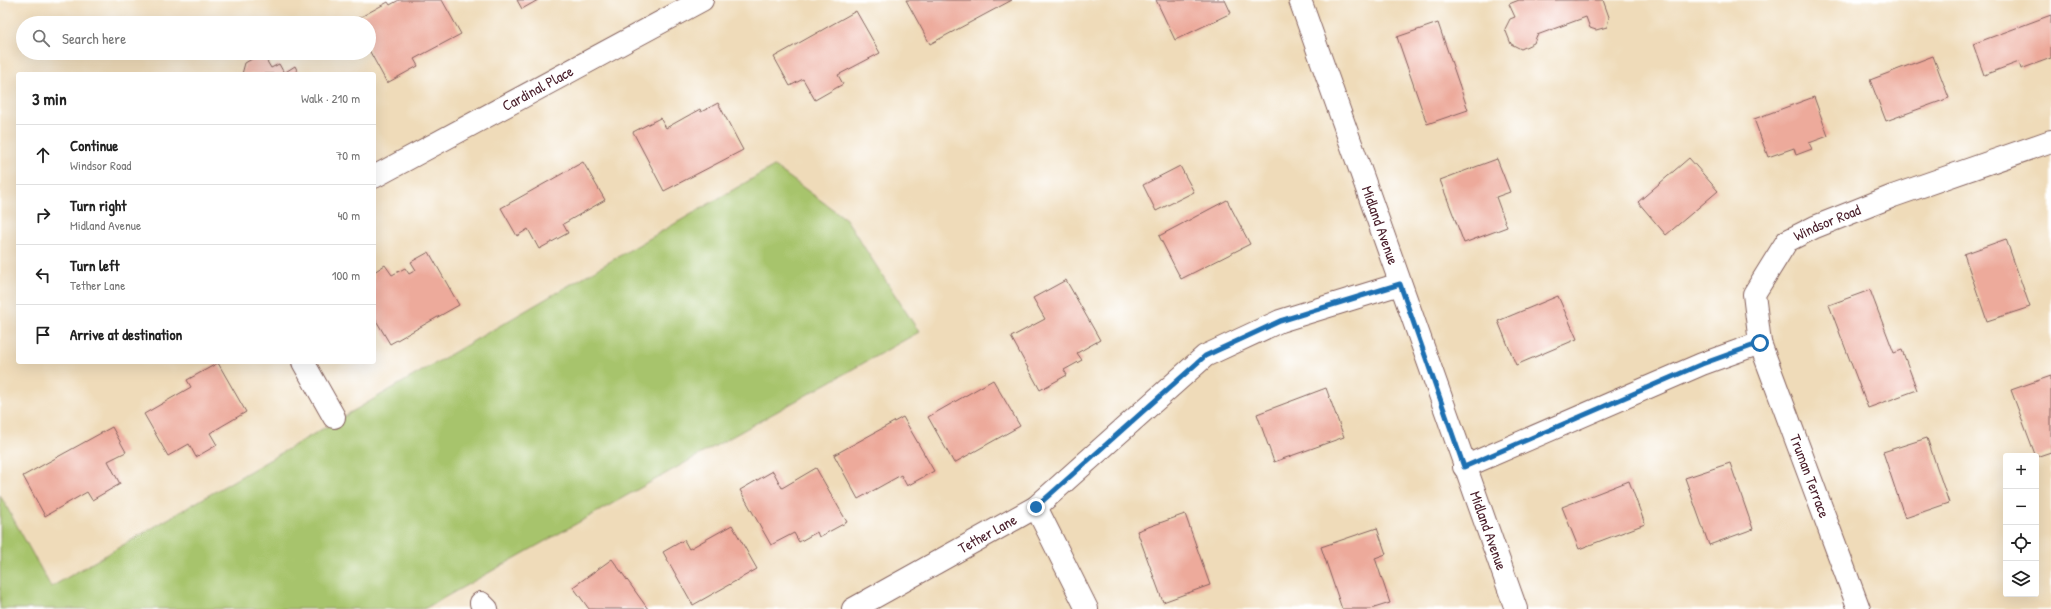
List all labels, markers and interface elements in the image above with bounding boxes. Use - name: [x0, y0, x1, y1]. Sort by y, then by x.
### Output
- search box: [16, 16, 376, 60]
- icon: search: [30, 27, 52, 49]
- text: Search here: [62, 28, 126, 49]
- street label: Cardinal Place: [498, 60, 577, 116]
- text: 3 min: [32, 87, 67, 110]
- text: Walk · 210 m: [301, 89, 360, 107]
- text: Continue: [70, 135, 118, 156]
- icon: ahead: [32, 144, 54, 166]
- text: 70 m: [336, 146, 360, 164]
- text: Windsor Road: [70, 156, 131, 174]
- street label: Midland Avenue: [1357, 183, 1404, 267]
- text: Turn right: [70, 195, 126, 216]
- street label: Windsor Road: [1790, 199, 1864, 246]
- icon: right: [32, 204, 54, 226]
- text: 40 m: [337, 206, 360, 224]
- text: Midland Avenue: [70, 216, 141, 234]
- text: Turn left: [70, 255, 120, 276]
- icon: left: [32, 264, 54, 286]
- text: 100 m: [332, 266, 360, 284]
- text: Tether Lane: [70, 276, 125, 294]
- icon: arrive: [32, 324, 54, 346]
- text: Arrive at destination: [70, 324, 182, 345]
- route start: [1751, 334, 1769, 352]
- street label: Truman Terrace: [1785, 431, 1835, 521]
- map controls: [2003, 453, 2039, 597]
- button: +: [2003, 453, 2039, 489]
- street label: Midland Avenue: [1465, 488, 1512, 573]
- button: −: [2003, 489, 2039, 525]
- route end: [1027, 498, 1045, 516]
- street label: Tether Lane: [954, 509, 1020, 558]
- button: locate: [2003, 525, 2039, 561]
- button: layers: [2003, 561, 2039, 597]

